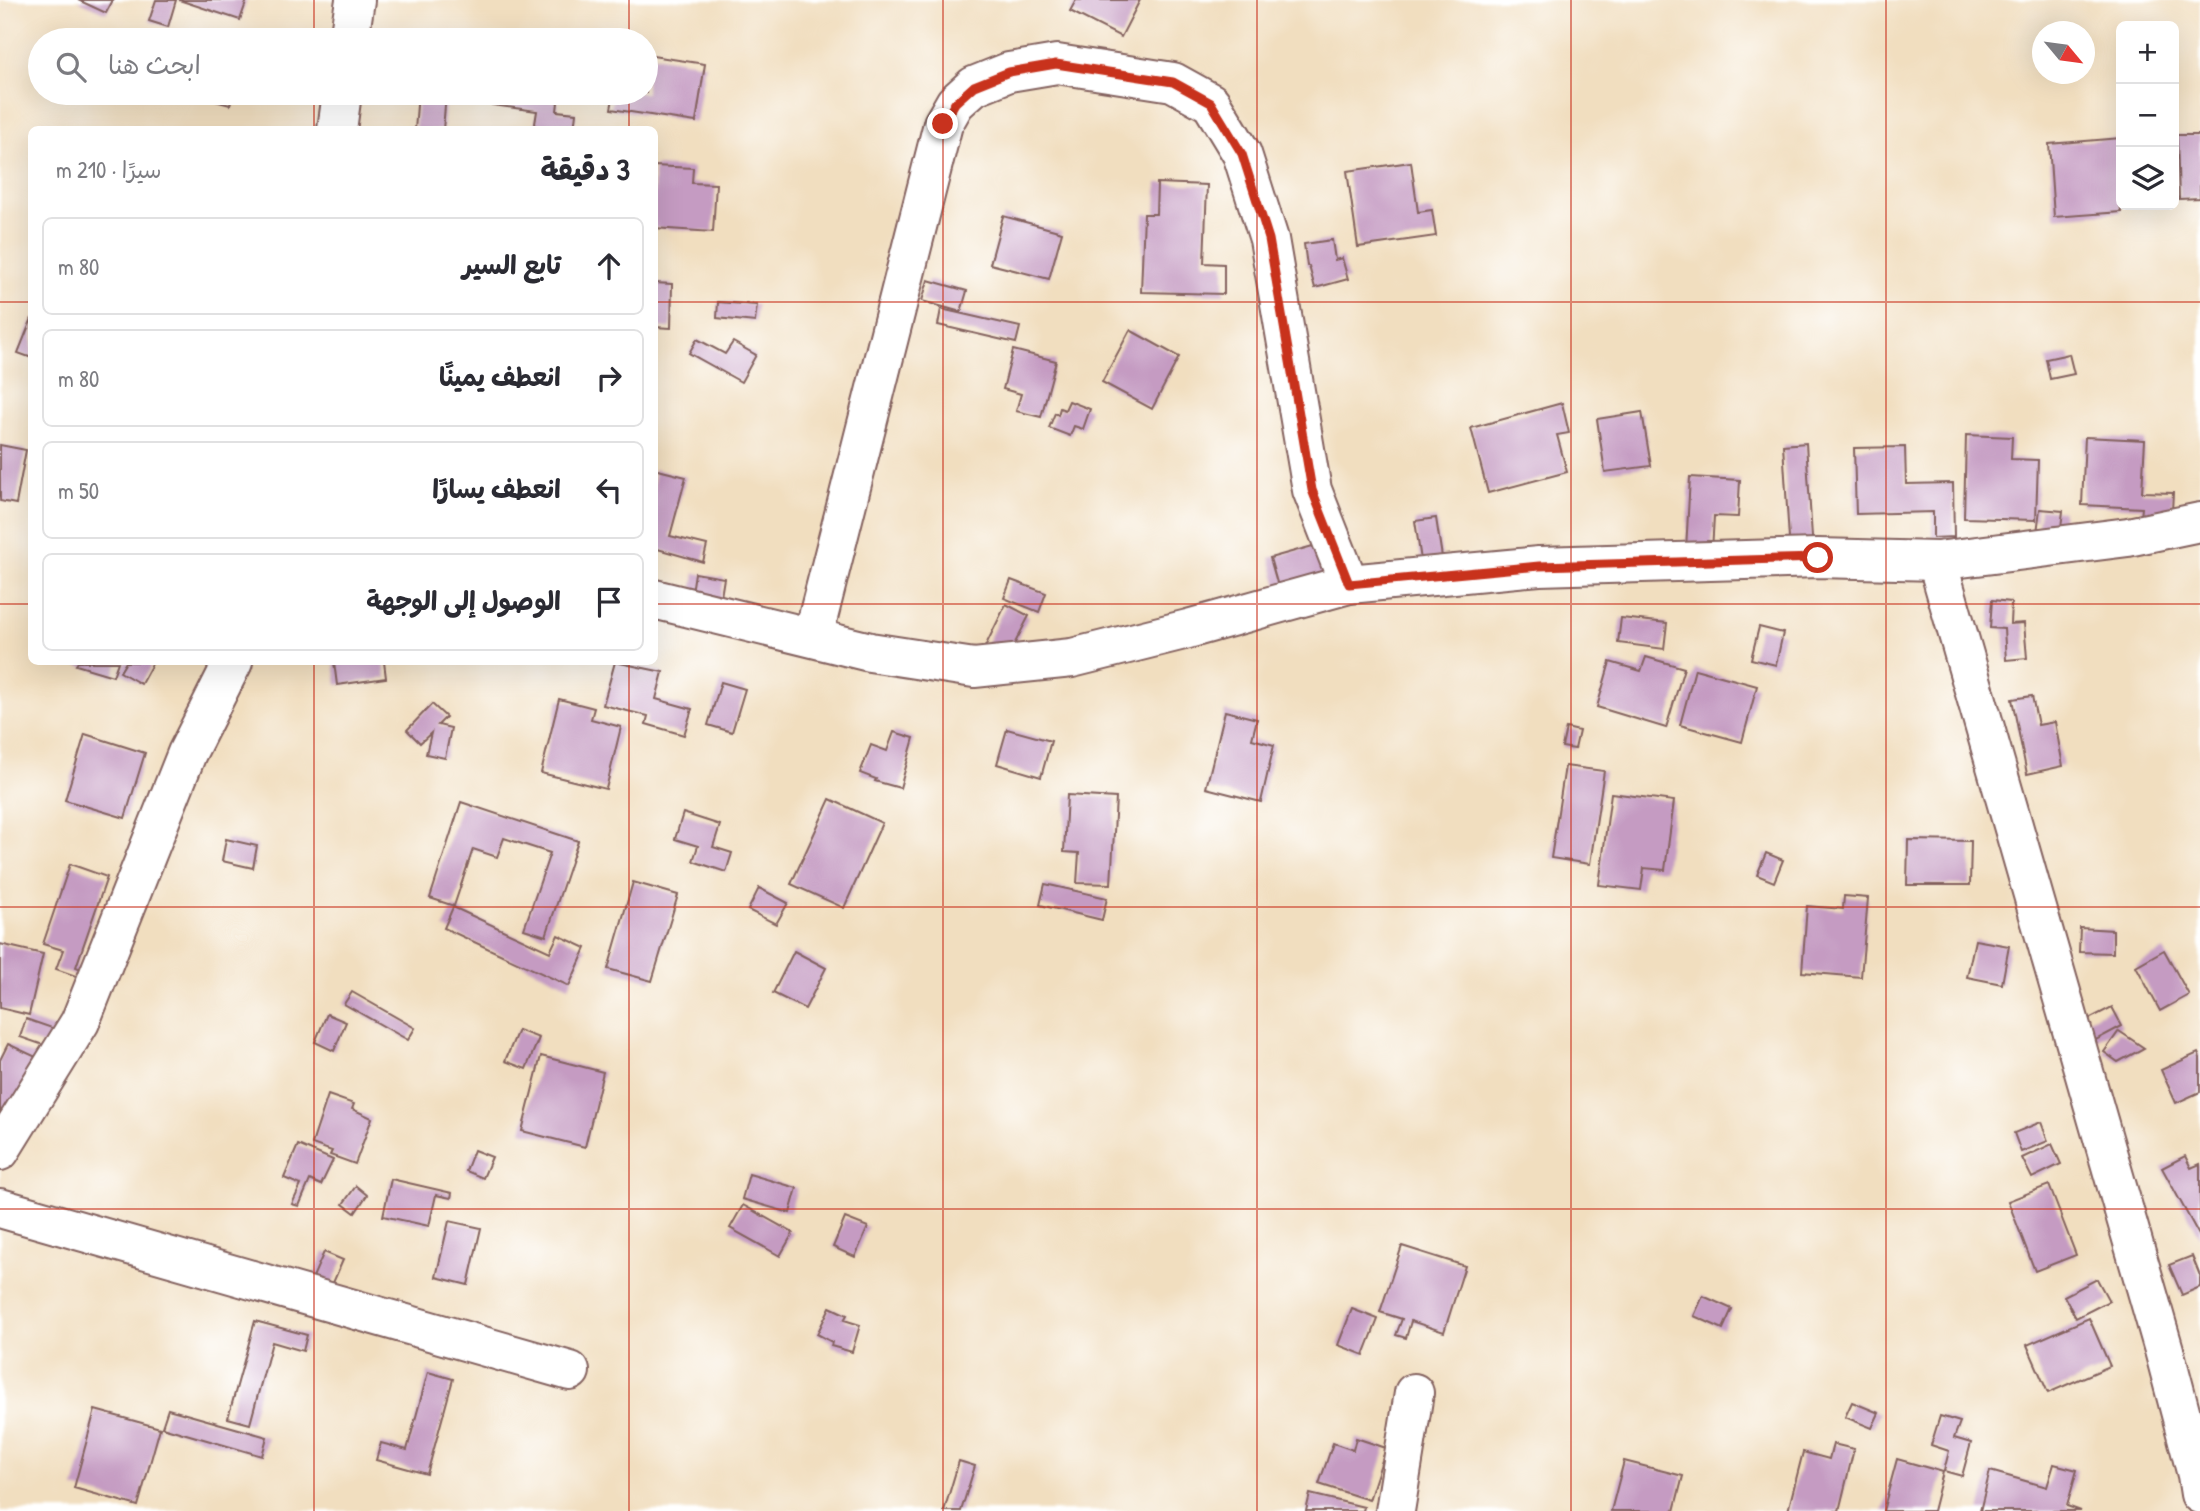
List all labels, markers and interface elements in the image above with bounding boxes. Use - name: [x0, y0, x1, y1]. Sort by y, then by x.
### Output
- north arrow: [2032, 21, 2095, 84]
- map controls: [2116, 21, 2179, 210]
- button: +: [2116, 21, 2179, 84]
- search box: [28, 28, 658, 105]
- text: ابحث هنا: [108, 47, 201, 82]
- icon: search: [52, 48, 90, 86]
- button: −: [2116, 84, 2179, 147]
- route end: [927, 108, 958, 139]
- button: layers: [2116, 147, 2179, 210]
- text: 3 دقيقة: [540, 149, 630, 189]
- text: سيرًا · 210 m: [56, 154, 162, 185]
- text: تابع السير: [462, 247, 561, 282]
- icon: ahead: [590, 247, 628, 285]
- text: 80 m: [58, 251, 99, 282]
- text: انعطف يمينًا: [439, 359, 561, 394]
- icon: right: [590, 359, 628, 397]
- text: 80 m: [58, 363, 99, 394]
- text: انعطف يسارًا: [432, 471, 561, 506]
- icon: left: [590, 471, 628, 509]
- text: 50 m: [58, 475, 99, 506]
- route start: [1802, 542, 1833, 573]
- text: الوصول إلى الوجهة: [366, 583, 561, 618]
- icon: arrive: [590, 583, 628, 621]

